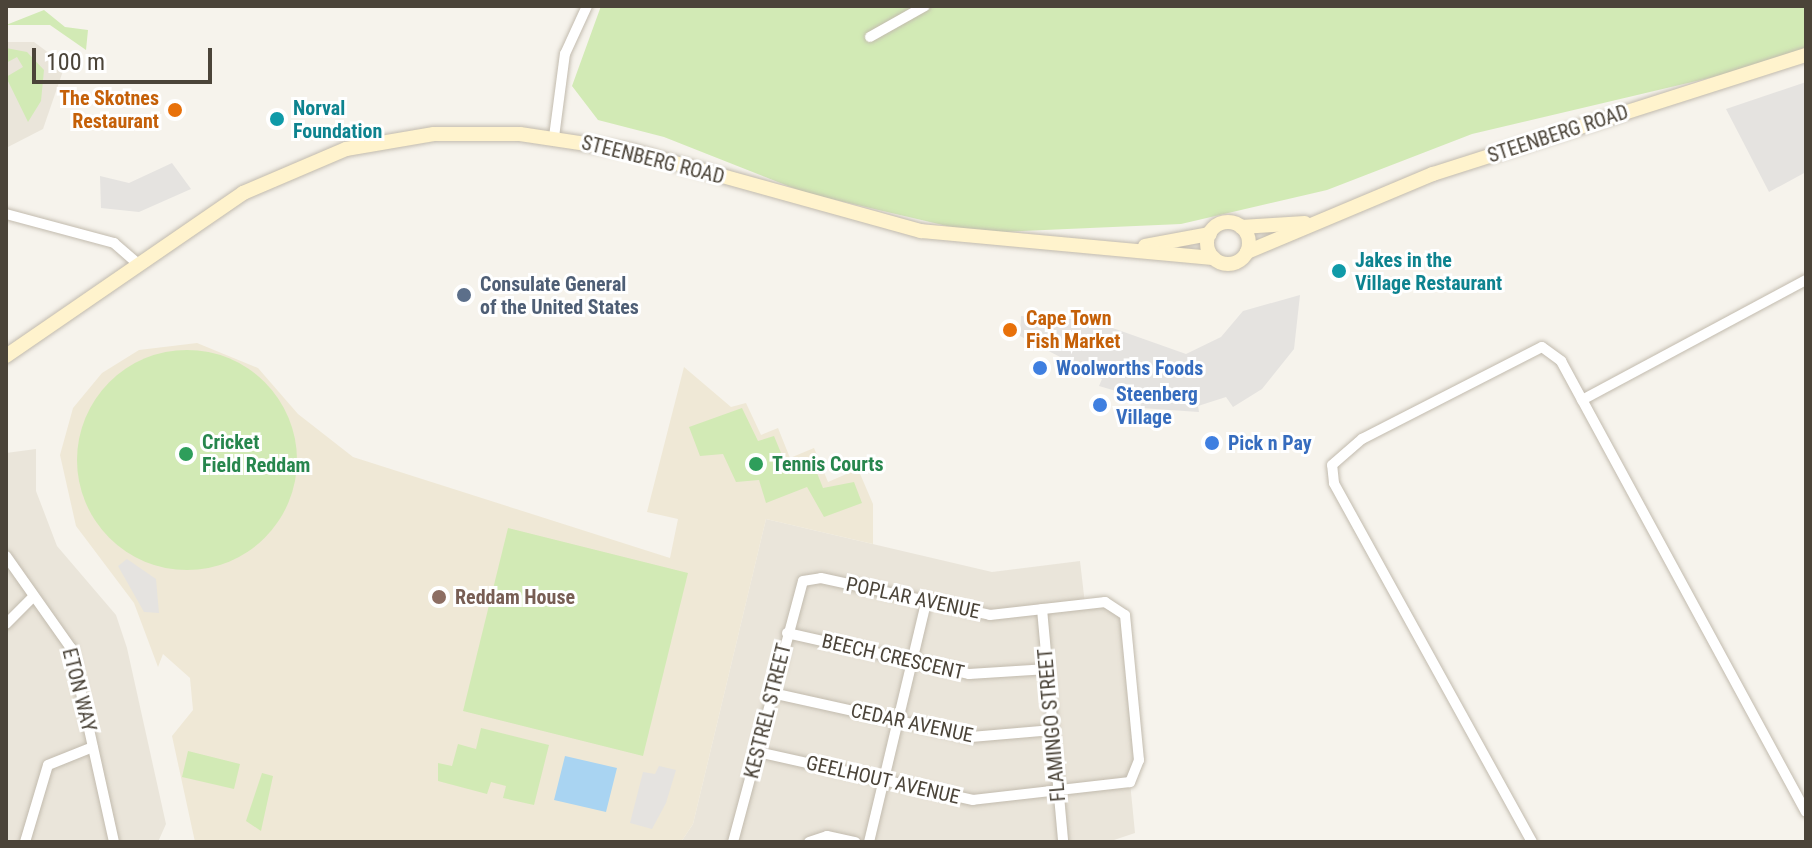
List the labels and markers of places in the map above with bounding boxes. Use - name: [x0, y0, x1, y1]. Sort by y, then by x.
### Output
- place label: The Skotnes Restaurant: [59, 86, 159, 133]
- place label: Norval Foundation: [293, 96, 382, 143]
- marker: The Skotnes Restaurant: [166, 101, 184, 119]
- marker: Norval Foundation: [268, 110, 286, 128]
- place label: Jakes in the Village Restaurant: [1355, 248, 1502, 295]
- marker: Jakes in the Village Restaurant: [1330, 262, 1348, 280]
- place label: Consulate General of the United States: [480, 272, 639, 319]
- marker: Consulate General of the United States: [455, 286, 473, 304]
- place label: Cape Town Fish Market: [1026, 306, 1120, 353]
- marker: Cape Town Fish Market: [1001, 321, 1019, 339]
- place label: Woolworths Foods: [1056, 356, 1203, 380]
- marker: Woolworths Foods: [1031, 359, 1049, 377]
- place label: Steenberg Village: [1116, 382, 1198, 429]
- marker: Steenberg Village: [1091, 396, 1109, 414]
- place label: Cricket Field Reddam: [202, 430, 310, 477]
- place label: Pick n Pay: [1228, 431, 1312, 455]
- marker: Pick n Pay: [1203, 434, 1221, 452]
- marker: Cricket Field Reddam: [177, 445, 195, 463]
- place label: Tennis Courts: [772, 452, 883, 476]
- marker: Tennis Courts: [747, 455, 765, 473]
- place label: Reddam House: [455, 585, 575, 609]
- marker: Reddam House: [430, 588, 448, 606]

